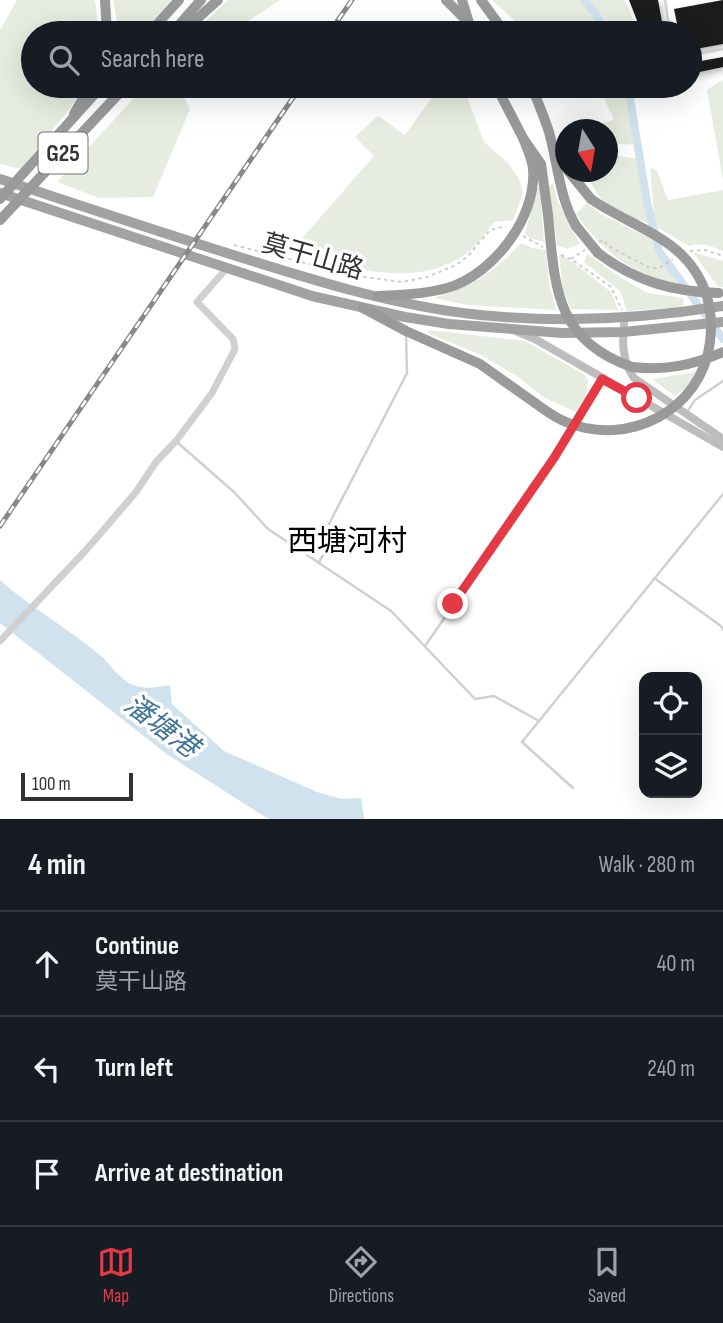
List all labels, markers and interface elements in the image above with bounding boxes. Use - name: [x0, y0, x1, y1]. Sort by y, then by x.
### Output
- search box: [21, 21, 702, 98]
- icon: search: [45, 41, 83, 79]
- text: Search here: [101, 44, 204, 75]
- north arrow: [555, 119, 618, 182]
- road number: G25: [38, 132, 88, 174]
- street label: 莫干山路: [258, 228, 367, 287]
- route start: [621, 382, 652, 413]
- district label: 西塘河村: [287, 524, 407, 560]
- route end: [437, 588, 468, 619]
- map controls: [639, 672, 702, 798]
- button: locate: [639, 672, 702, 735]
- water label: 潘塘港: [118, 688, 208, 767]
- button: layers: [639, 735, 702, 798]
- scale bar: [21, 770, 133, 802]
- text: 100 m: [32, 773, 71, 796]
- text: 4 min: [28, 847, 86, 883]
- text: Walk · 280 m: [599, 851, 695, 879]
- text: Continue: [95, 931, 179, 962]
- icon: ahead: [28, 945, 66, 983]
- text: 40 m: [657, 950, 695, 978]
- text: 莫干山路: [95, 968, 187, 996]
- icon: left: [28, 1050, 66, 1088]
- text: Turn left: [95, 1053, 173, 1084]
- text: 240 m: [647, 1055, 695, 1083]
- icon: arrive: [28, 1155, 66, 1193]
- text: Arrive at destination: [95, 1158, 283, 1189]
- tab: Map: [97, 1243, 135, 1308]
- tab: Directions: [329, 1243, 394, 1308]
- tab: Saved: [588, 1243, 626, 1308]

